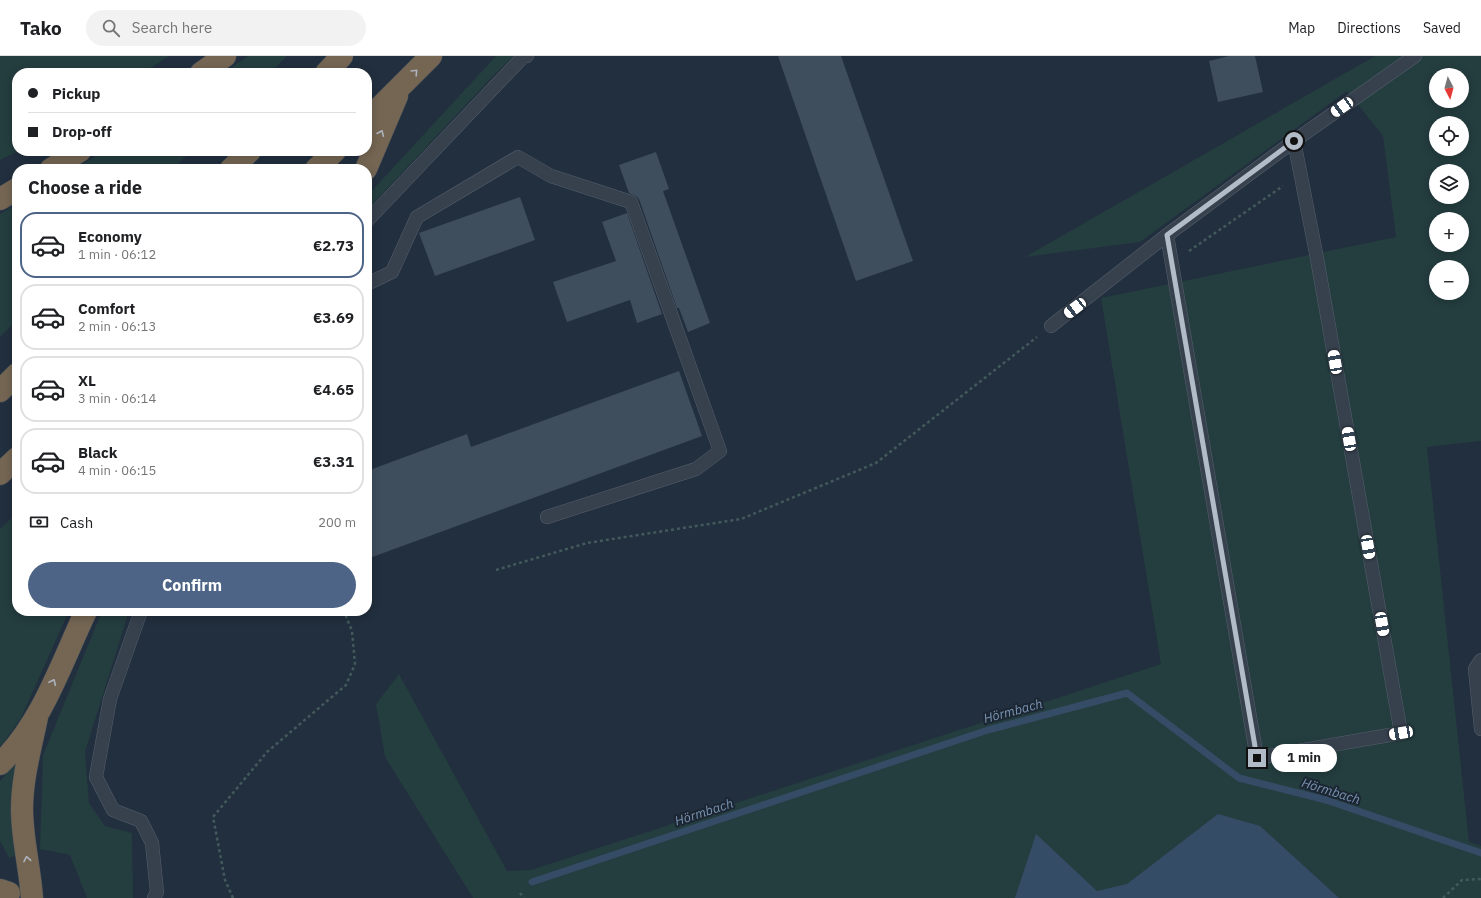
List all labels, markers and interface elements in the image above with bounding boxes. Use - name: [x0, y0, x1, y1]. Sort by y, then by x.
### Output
- search box: [86, 10, 366, 46]
- text: Tako: [20, 16, 62, 40]
- icon: search: [100, 17, 122, 39]
- text: Search here: [132, 18, 212, 37]
- text: Map: [1288, 19, 1315, 37]
- text: Directions: [1337, 19, 1401, 37]
- text: Saved: [1423, 19, 1461, 37]
- north arrow: [1429, 68, 1469, 108]
- map controls: [1429, 68, 1469, 300]
- one-way arrow: [411, 69, 418, 77]
- text: Pickup: [52, 84, 100, 103]
- car: [1329, 95, 1355, 119]
- button: locate: [1429, 116, 1469, 156]
- text: Drop-off: [52, 122, 112, 141]
- one-way arrow: [377, 130, 385, 137]
- route start: [1285, 132, 1303, 150]
- button: layers: [1429, 164, 1469, 204]
- text: Choose a ride: [28, 176, 142, 199]
- button: +: [1429, 212, 1469, 252]
- icon: car: [30, 227, 66, 263]
- text: Economy: [78, 227, 142, 246]
- text: €2.73: [313, 236, 354, 255]
- text: 1 min · 06:12: [78, 246, 156, 263]
- button: −: [1429, 260, 1469, 300]
- car: [1062, 296, 1088, 320]
- icon: car: [30, 299, 66, 335]
- text: Comfort: [78, 299, 135, 318]
- text: €3.69: [313, 308, 354, 327]
- text: 2 min · 06:13: [78, 318, 156, 335]
- car: [1327, 349, 1343, 375]
- icon: car: [30, 371, 66, 407]
- text: XL: [78, 371, 96, 390]
- text: €4.65: [313, 380, 354, 399]
- text: 3 min · 06:14: [78, 390, 156, 407]
- car: [1341, 426, 1357, 452]
- icon: car: [30, 443, 66, 479]
- text: Black: [78, 443, 118, 462]
- text: €3.31: [313, 452, 354, 471]
- text: 4 min · 06:15: [78, 462, 156, 479]
- icon: cash: [28, 511, 50, 533]
- text: Cash: [60, 513, 93, 532]
- text: 200 m: [318, 514, 356, 531]
- car: [1360, 534, 1376, 560]
- button: Confirm: [28, 562, 356, 608]
- car: [1374, 611, 1390, 637]
- one-way arrow: [48, 678, 56, 686]
- water label: Hörmbach: [982, 695, 1044, 727]
- car: [1388, 725, 1414, 741]
- callout: 1 min: [1271, 744, 1337, 772]
- route end: [1248, 749, 1266, 767]
- text: 1 min: [1287, 749, 1321, 766]
- water label: Hörmbach: [1300, 774, 1362, 808]
- water label: Hörmbach: [673, 795, 735, 829]
- one-way arrow: [23, 856, 32, 863]

